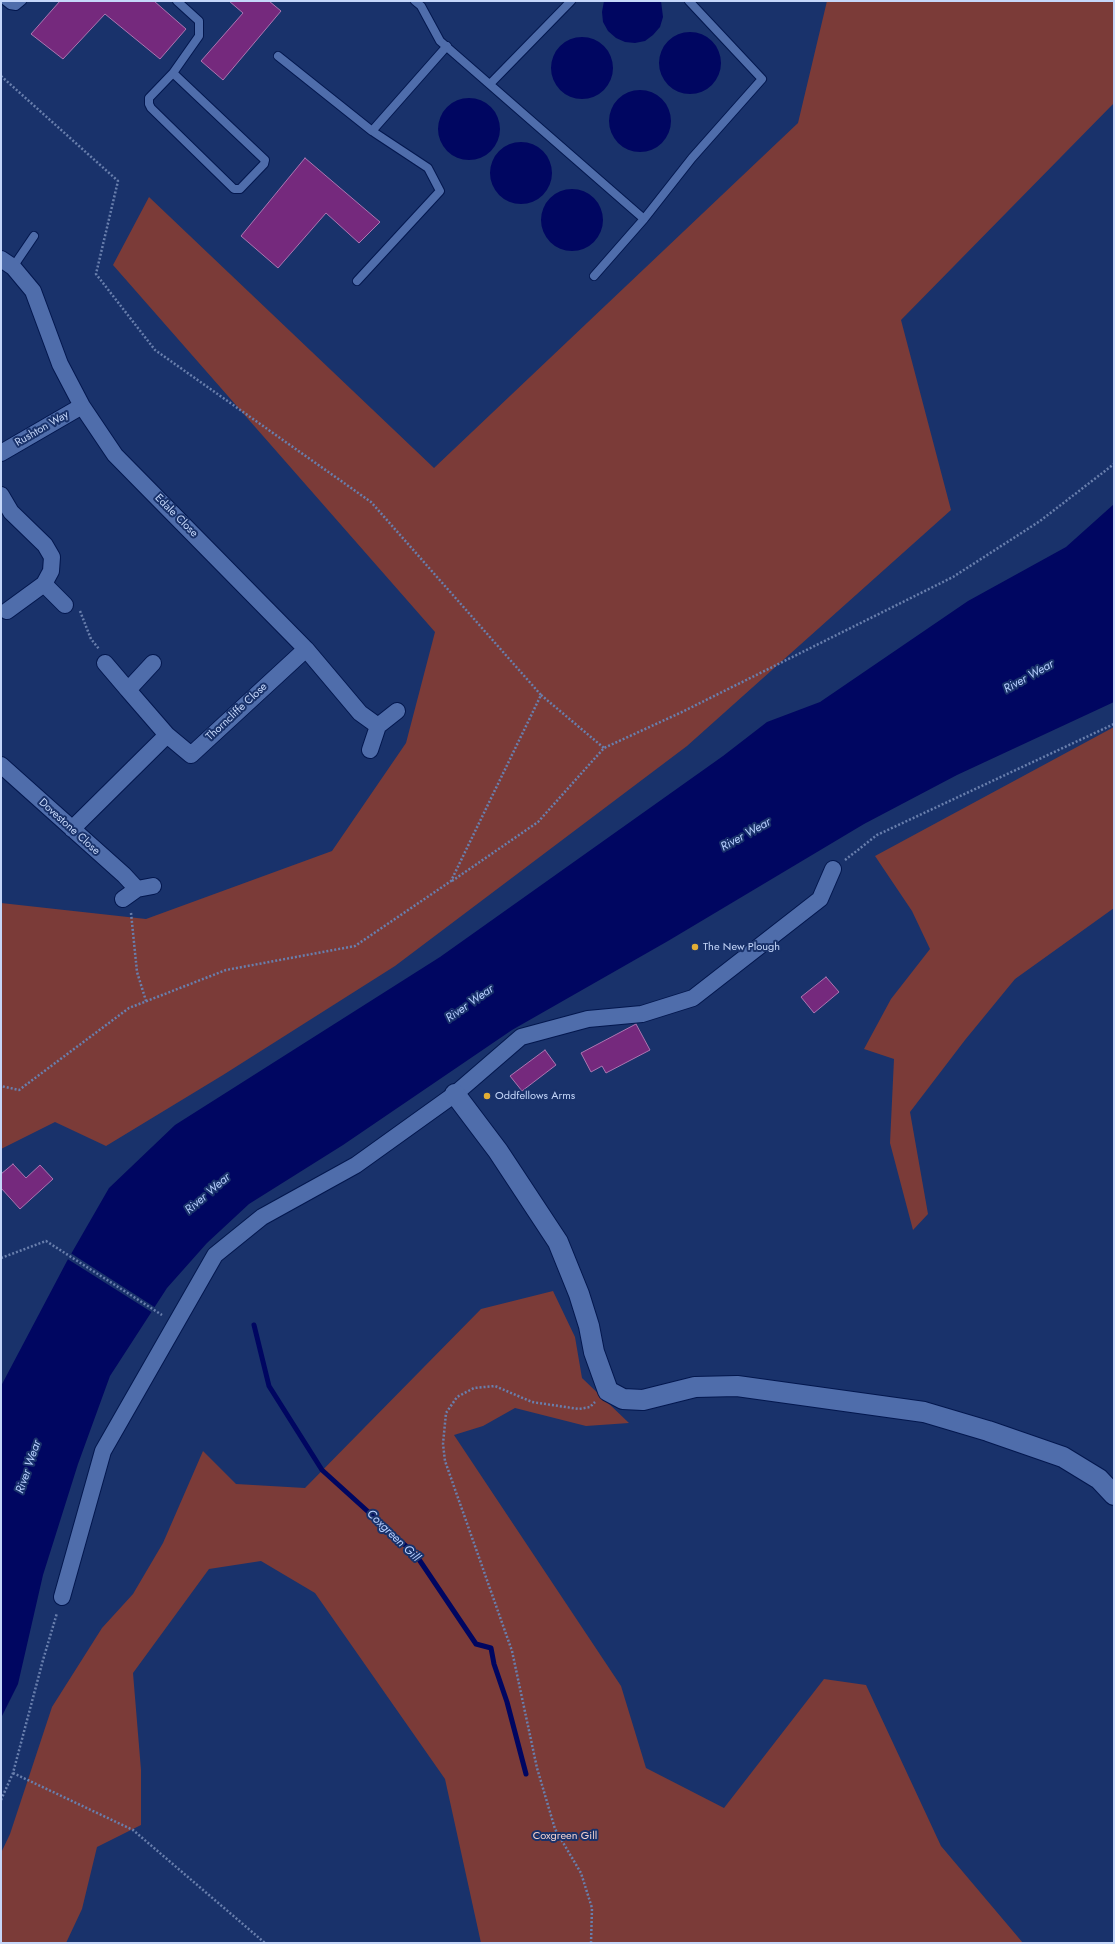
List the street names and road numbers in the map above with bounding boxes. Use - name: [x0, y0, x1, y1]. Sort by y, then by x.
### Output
- street label: Rushton Way: [13, 408, 71, 450]
- street label: Edale Close: [152, 492, 200, 540]
- street label: Thorncliffe Close: [204, 680, 270, 744]
- street label: Dovestone Close: [36, 796, 102, 858]

